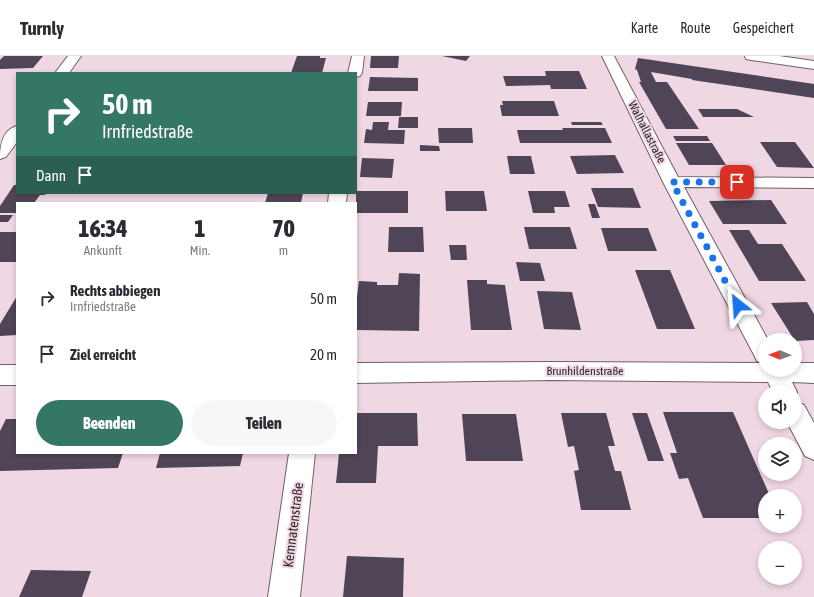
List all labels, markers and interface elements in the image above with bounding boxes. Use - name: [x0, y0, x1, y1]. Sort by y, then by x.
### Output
- text: Turnly: [20, 17, 64, 39]
- text: Karte: [631, 20, 658, 36]
- text: Route: [680, 20, 711, 36]
- text: Gespeichert: [733, 20, 794, 36]
- icon: right: [36, 88, 88, 140]
- text: 50 m: [102, 88, 152, 120]
- street label: Walhallastraße: [625, 98, 669, 166]
- text: Irnfriedstraße: [102, 121, 193, 142]
- icon: arrive: [74, 164, 96, 186]
- pin: [720, 165, 754, 199]
- text: Dann: [36, 167, 66, 184]
- icon: arrive: [726, 171, 748, 193]
- text: 16:34: [78, 215, 128, 242]
- text: 1: [194, 215, 206, 242]
- text: 70: [272, 215, 295, 242]
- text: Ankunft: [84, 243, 122, 258]
- text: Min.: [190, 243, 210, 258]
- text: m: [279, 243, 288, 258]
- text: Rechts abbiegen: [70, 282, 160, 299]
- position arrow: [717, 284, 759, 326]
- icon: right: [36, 287, 58, 309]
- text: 50 m: [310, 290, 337, 307]
- text: Irnfriedstraße: [70, 299, 136, 314]
- north arrow: [758, 333, 802, 377]
- map controls: [758, 333, 802, 585]
- icon: arrive: [36, 343, 58, 365]
- text: Ziel erreicht: [70, 346, 136, 363]
- text: 20 m: [310, 346, 337, 363]
- street label: Brunhildenstraße: [546, 364, 624, 378]
- button: sound: [758, 385, 802, 429]
- button: Beenden: [36, 400, 183, 446]
- button: Teilen: [191, 400, 337, 446]
- button: layers: [758, 437, 802, 481]
- street label: Kemnatenstraße: [280, 482, 306, 568]
- button: +: [758, 489, 802, 533]
- button: −: [758, 541, 802, 585]

